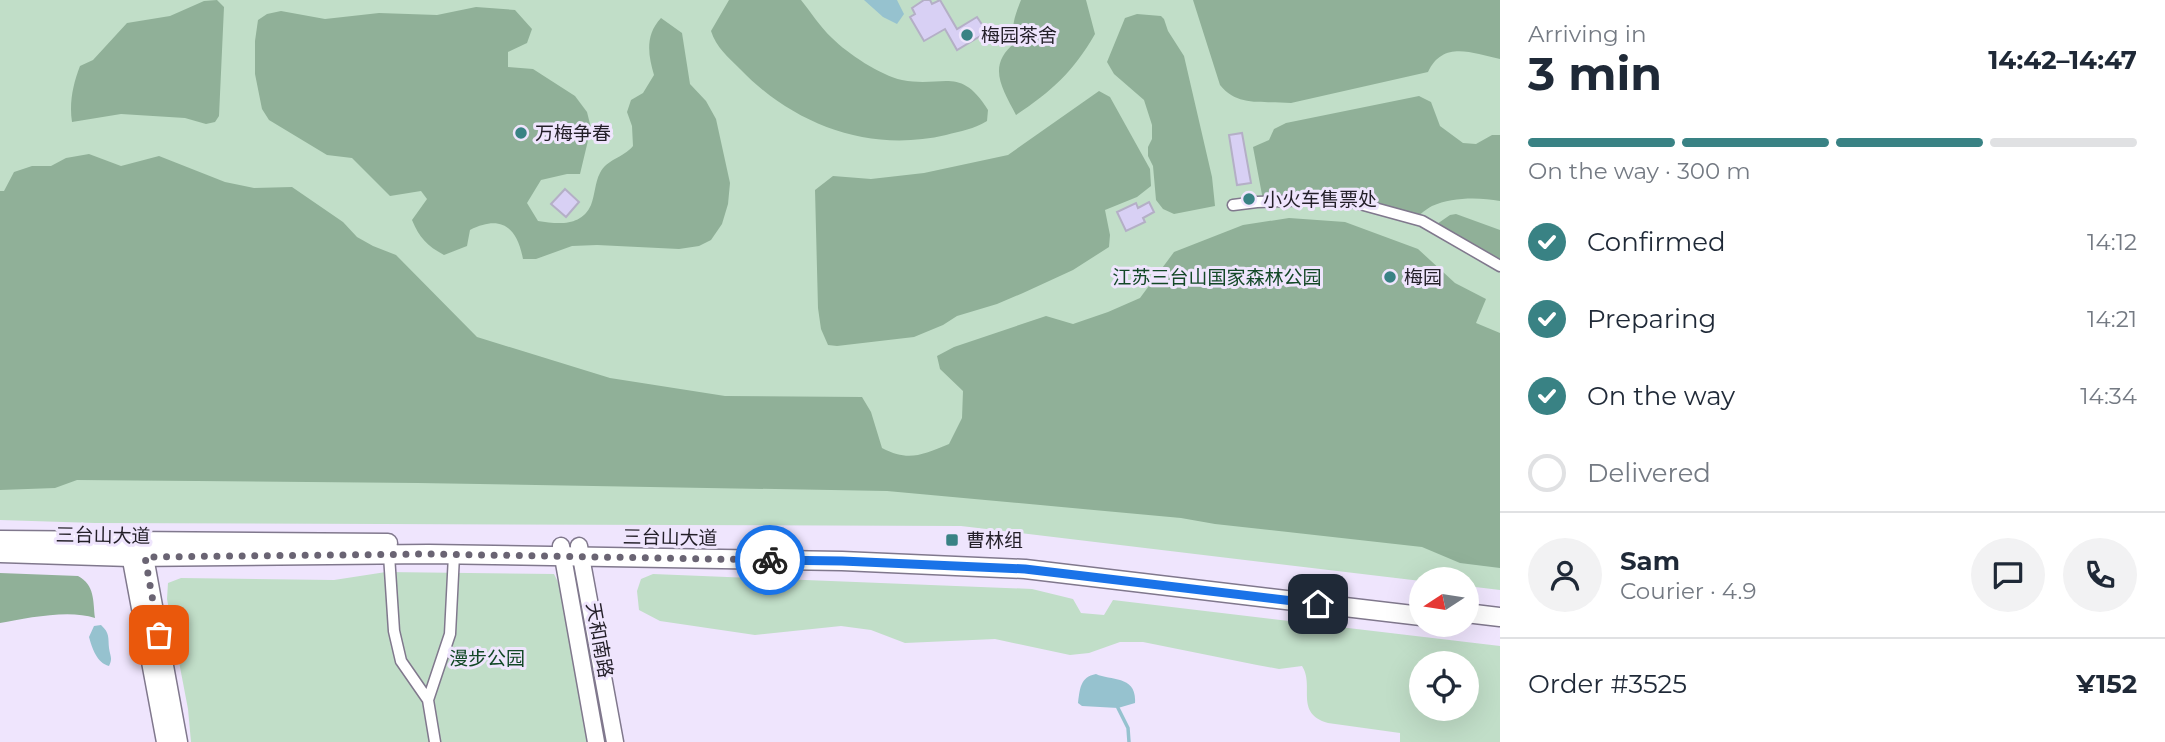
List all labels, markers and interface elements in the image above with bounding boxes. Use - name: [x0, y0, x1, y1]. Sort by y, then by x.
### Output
- text: Arriving in: [1528, 20, 1647, 48]
- place label: 梅园茶舍: [981, 24, 1057, 47]
- marker: 梅园茶舍: [959, 27, 975, 43]
- text: 14:42–14:47: [1988, 44, 2137, 76]
- text: 3 min: [1528, 45, 1662, 102]
- place label: 万梅争春: [535, 122, 611, 145]
- marker: 万梅争春: [513, 125, 529, 141]
- text: On the way · 300 m: [1528, 157, 1751, 185]
- place label: 小火车售票处: [1263, 188, 1377, 211]
- marker: 小火车售票处: [1241, 191, 1257, 207]
- icon: check: [1528, 223, 1566, 261]
- text: Confirmed: [1587, 226, 1726, 258]
- text: 14:12: [2087, 228, 2137, 256]
- park label: 江苏三台山国家森林公园: [1112, 266, 1322, 289]
- place label: 梅园: [1404, 266, 1442, 289]
- marker: 梅园: [1382, 269, 1398, 285]
- icon: check: [1528, 300, 1566, 338]
- text: Preparing: [1587, 303, 1716, 335]
- text: 14:21: [2087, 305, 2137, 333]
- icon: check: [1528, 377, 1566, 415]
- text: On the way: [1587, 380, 1735, 412]
- text: 14:34: [2080, 382, 2137, 410]
- text: Delivered: [1587, 457, 1711, 489]
- street label: 三台山大道: [55, 523, 151, 548]
- street label: 三台山大道: [622, 525, 718, 550]
- courier: [735, 525, 805, 595]
- place label: 曹林组: [966, 529, 1023, 552]
- marker: 曹林组: [944, 532, 960, 548]
- button: person: [1528, 538, 1602, 612]
- button: chat: [1971, 538, 2045, 612]
- button: phone: [2063, 538, 2137, 612]
- icon: bike: [751, 541, 789, 579]
- text: Sam: [1620, 545, 1680, 577]
- north arrow: [1409, 567, 1479, 637]
- map controls: [1409, 567, 1479, 721]
- pin: [1288, 574, 1348, 634]
- text: Courier · 4.9: [1620, 577, 1756, 605]
- icon: home: [1299, 585, 1337, 623]
- street label: 天和南路: [582, 601, 617, 680]
- pin: [129, 605, 189, 665]
- icon: bag: [140, 616, 178, 654]
- park label: 漫步公园: [449, 647, 525, 670]
- button: locate: [1409, 651, 1479, 721]
- text: Order #3525: [1528, 668, 1687, 700]
- text: ¥152: [2076, 668, 2137, 700]

